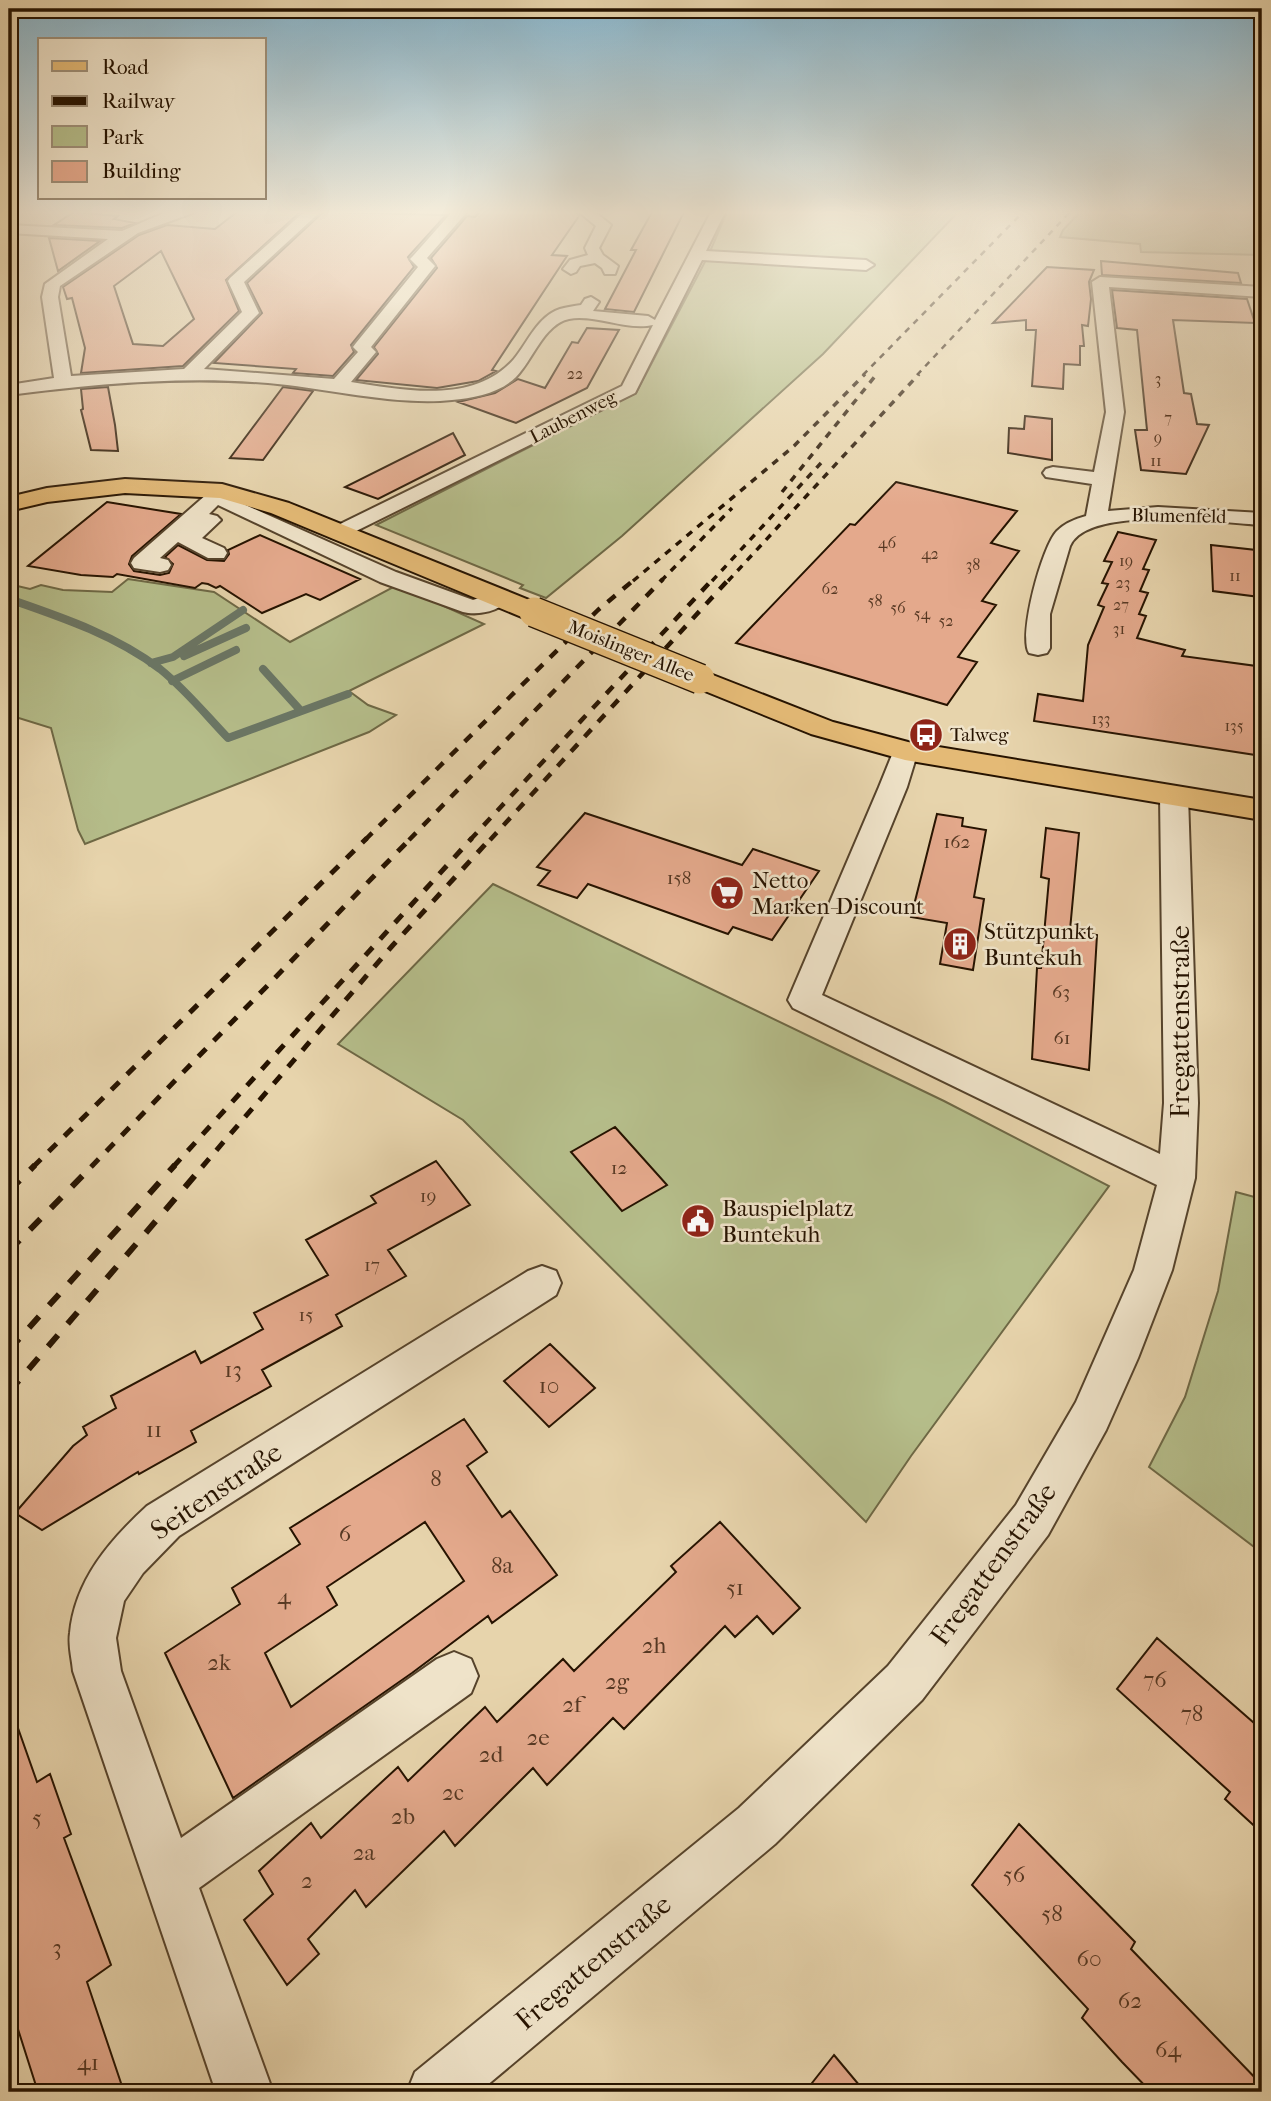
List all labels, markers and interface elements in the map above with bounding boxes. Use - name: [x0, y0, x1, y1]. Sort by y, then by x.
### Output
- legend: [38, 38, 266, 200]
- text: Road: [102, 55, 149, 79]
- text: Railway: [102, 89, 176, 113]
- text: Park: [102, 125, 144, 149]
- text: Building: [102, 159, 181, 183]
- house number: 22: [567, 364, 583, 383]
- house number: 3: [1155, 369, 1161, 388]
- street label: Laubenweg: [526, 385, 621, 448]
- house number: 7: [1164, 408, 1172, 427]
- house number: 9: [1154, 428, 1162, 447]
- house number: 11: [1150, 451, 1162, 470]
- street label: Blumenfeld: [1131, 504, 1227, 528]
- house number: 46: [878, 533, 896, 552]
- house number: 42: [921, 544, 939, 563]
- house number: 19: [1119, 551, 1133, 570]
- house number: 38: [966, 555, 980, 574]
- house number: 11: [1229, 566, 1241, 585]
- house number: 23: [1116, 573, 1130, 592]
- house number: 62: [822, 579, 838, 598]
- house number: 58: [868, 591, 882, 610]
- house number: 27: [1113, 595, 1129, 614]
- house number: 56: [890, 598, 906, 617]
- house number: 54: [914, 604, 931, 623]
- house number: 52: [938, 611, 954, 630]
- street label: Moislinger Allee: [565, 616, 697, 686]
- house number: 31: [1113, 619, 1125, 638]
- house number: 133: [1092, 709, 1110, 728]
- bus stop icon: Talweg: [907, 716, 945, 754]
- house number: 135: [1224, 716, 1244, 735]
- place label: Talweg: [950, 724, 1009, 746]
- house number: 162: [944, 831, 971, 853]
- house number: 158: [667, 867, 691, 889]
- place label: Netto Marken-Discount: [752, 867, 924, 920]
- supermarket icon: Netto Marken-Discount: [708, 874, 746, 912]
- place label: Stützpunkt Buntekuh: [984, 918, 1094, 971]
- building icon: Stützpunkt Buntekuh: [941, 925, 979, 963]
- street label: Fregattenstraße: [1163, 925, 1196, 1119]
- house number: 63: [1052, 981, 1070, 1003]
- house number: 61: [1054, 1027, 1070, 1049]
- house number: 12: [611, 1157, 628, 1179]
- house number: 19: [420, 1185, 436, 1207]
- place label: Bauspielplatz Buntekuh: [722, 1195, 853, 1248]
- public building icon: Bauspielplatz Buntekuh: [679, 1202, 717, 1240]
- house number: 17: [364, 1254, 380, 1276]
- house number: 15: [299, 1304, 313, 1326]
- house number: 13: [224, 1356, 242, 1383]
- house number: 10: [539, 1372, 559, 1399]
- house number: 11: [146, 1416, 162, 1443]
- street label: Seitenstraße: [144, 1435, 288, 1547]
- house number: 8: [430, 1465, 442, 1492]
- street label: Fregattenstraße: [923, 1476, 1063, 1652]
- house number: 6: [339, 1520, 352, 1547]
- house number: 8a: [491, 1552, 513, 1579]
- house number: 51: [726, 1574, 744, 1601]
- house number: 4: [277, 1583, 292, 1610]
- house number: 2h: [642, 1632, 666, 1659]
- house number: 2k: [207, 1649, 232, 1676]
- house number: 76: [1143, 1666, 1167, 1693]
- house number: 2g: [605, 1668, 630, 1695]
- house number: 2f: [562, 1691, 586, 1718]
- house number: 78: [1181, 1700, 1203, 1727]
- house number: 2e: [526, 1724, 550, 1751]
- house number: 2d: [479, 1741, 504, 1768]
- house number: 2c: [442, 1779, 464, 1806]
- house number: 2b: [391, 1803, 415, 1830]
- house number: 5: [32, 1804, 42, 1831]
- house number: 2a: [353, 1839, 376, 1866]
- house number: 56: [1003, 1861, 1026, 1888]
- house number: 2: [301, 1867, 313, 1894]
- street label: Fregattenstraße: [508, 1887, 678, 2037]
- house number: 58: [1041, 1900, 1063, 1927]
- house number: 3: [52, 1934, 62, 1961]
- house number: 60: [1076, 1945, 1102, 1972]
- house number: 62: [1118, 1987, 1142, 2014]
- house number: 64: [1155, 2036, 1182, 2063]
- house number: 41: [77, 2049, 99, 2076]

